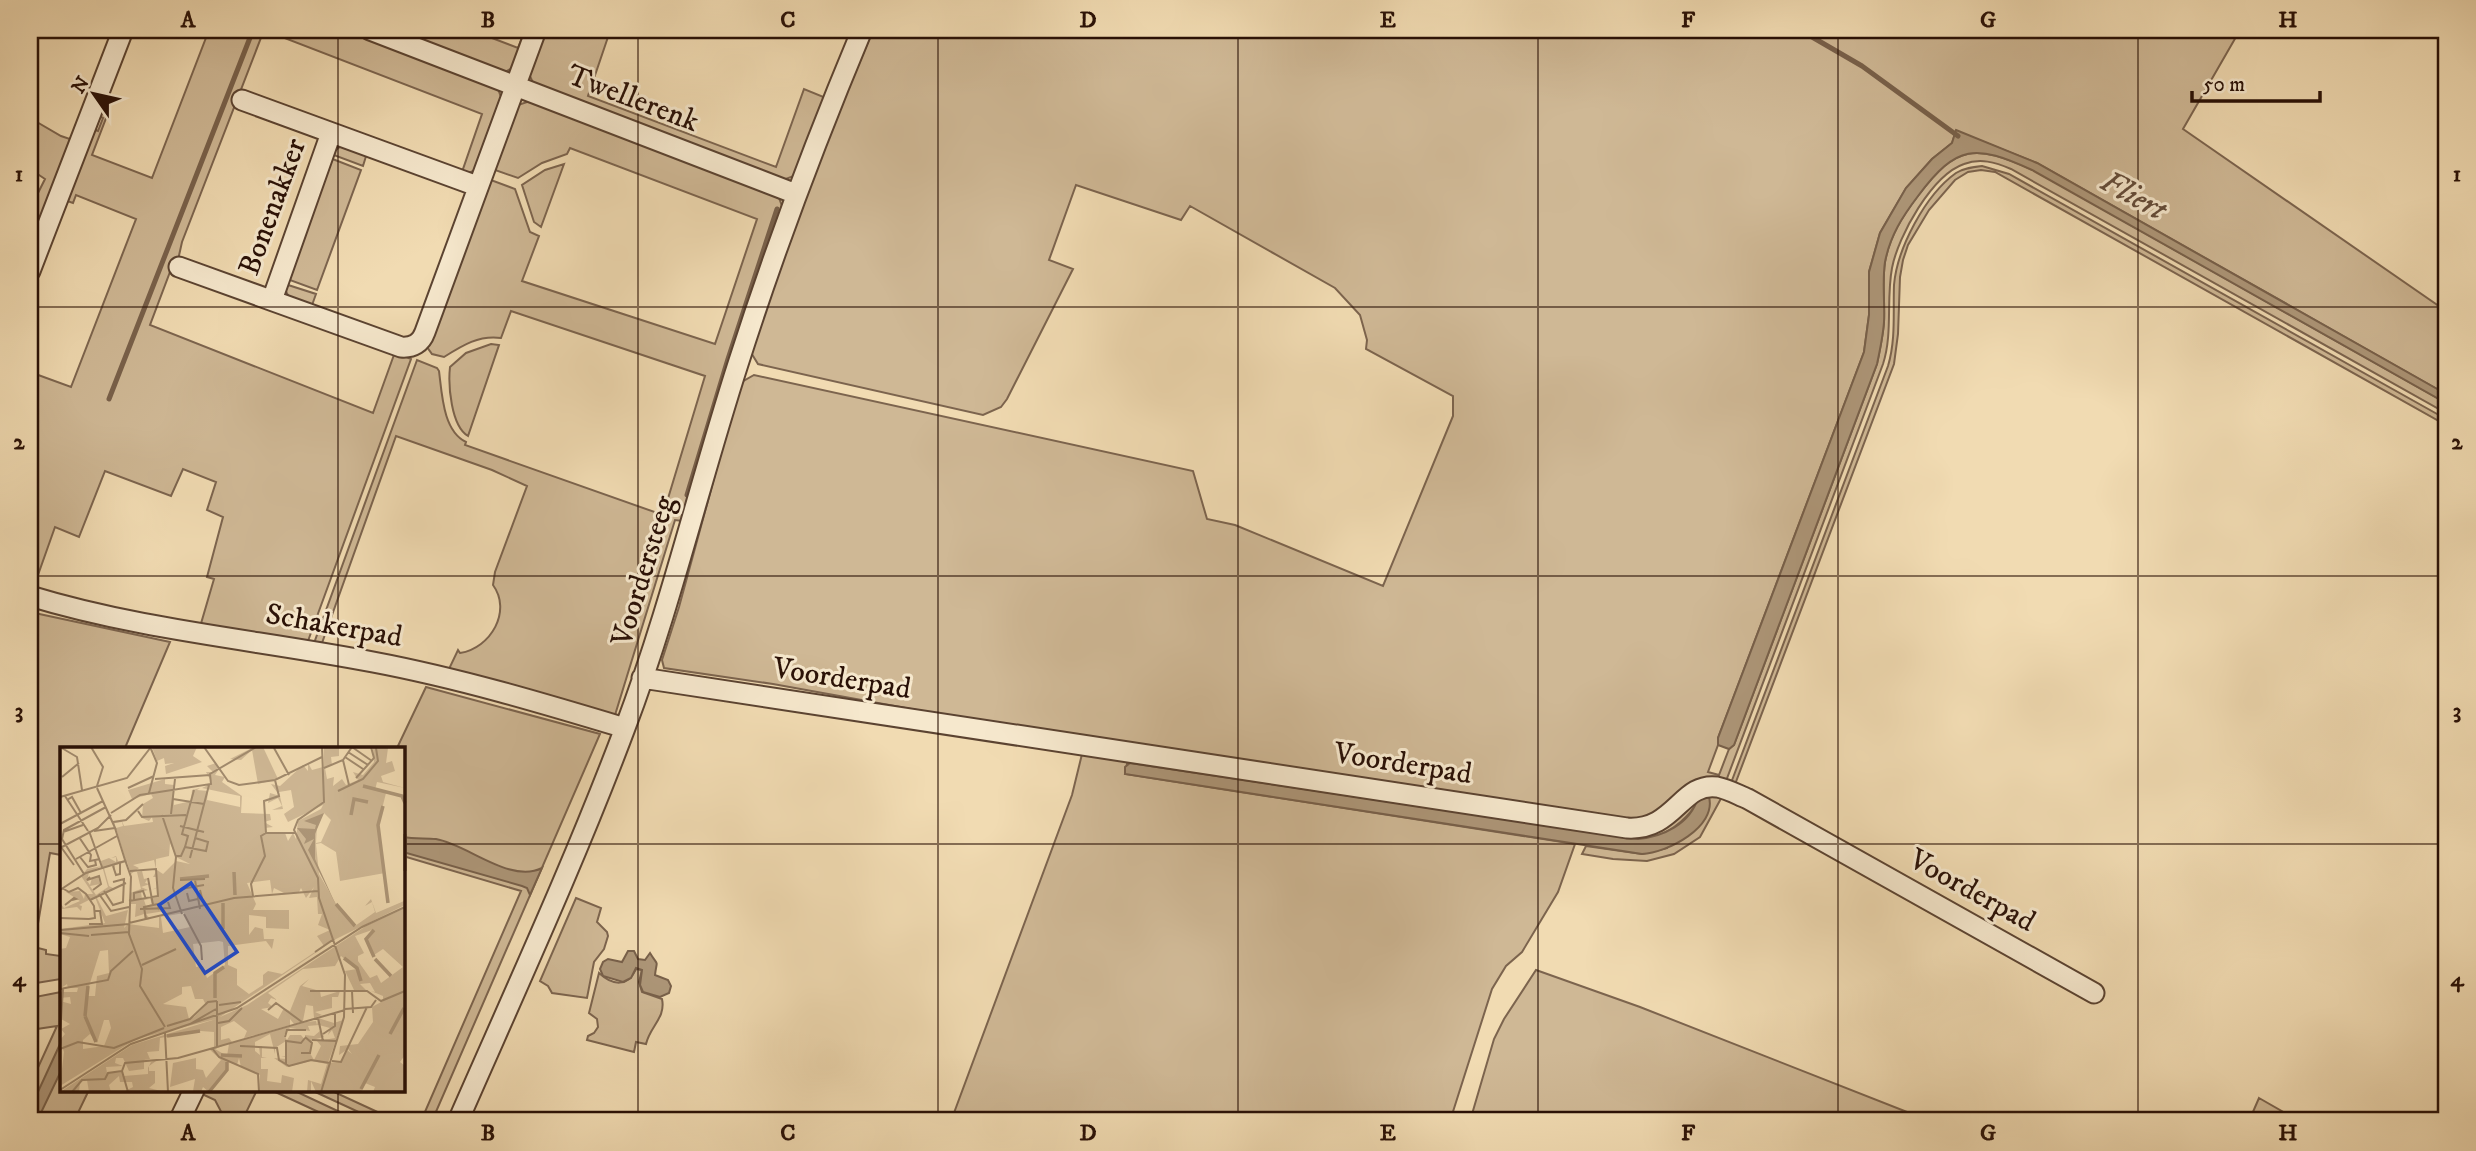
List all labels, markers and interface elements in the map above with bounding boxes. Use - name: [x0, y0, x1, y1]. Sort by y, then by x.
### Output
- text: A: [180, 6, 197, 35]
- text: B: [481, 6, 495, 35]
- text: C: [780, 6, 796, 35]
- text: D: [1079, 6, 1097, 35]
- text: E: [1380, 6, 1396, 35]
- text: F: [1681, 6, 1696, 35]
- text: G: [1980, 6, 1996, 35]
- text: H: [2278, 6, 2298, 35]
- street label: Twellerenk: [562, 57, 704, 141]
- north arrow: [60, 60, 130, 130]
- scale bar: [2192, 60, 2320, 104]
- text: N: [67, 72, 95, 98]
- text: 50 m: [2203, 72, 2245, 98]
- street label: Bonenakker: [231, 133, 315, 281]
- text: 1: [15, 160, 23, 189]
- text: 1: [2453, 160, 2461, 189]
- water label: Fliert: [2093, 162, 2175, 231]
- text: 2: [13, 428, 25, 457]
- text: 2: [2451, 428, 2463, 457]
- street label: Voordersteeg: [603, 491, 684, 652]
- street label: Schakerpad: [263, 596, 405, 656]
- street label: Voorderpad: [770, 650, 913, 708]
- text: 3: [15, 697, 23, 726]
- text: 3: [2453, 697, 2461, 726]
- street label: Voorderpad: [1331, 735, 1474, 793]
- inset map: [60, 747, 404, 1092]
- street label: Voorderpad: [1901, 841, 2042, 941]
- text: 4: [12, 965, 27, 994]
- text: 4: [2450, 965, 2465, 994]
- text: A: [180, 1119, 197, 1148]
- text: B: [481, 1119, 495, 1148]
- text: C: [780, 1119, 796, 1148]
- text: D: [1079, 1119, 1097, 1148]
- text: E: [1380, 1119, 1396, 1148]
- text: F: [1681, 1119, 1696, 1148]
- text: G: [1980, 1119, 1996, 1148]
- text: H: [2278, 1119, 2298, 1148]

